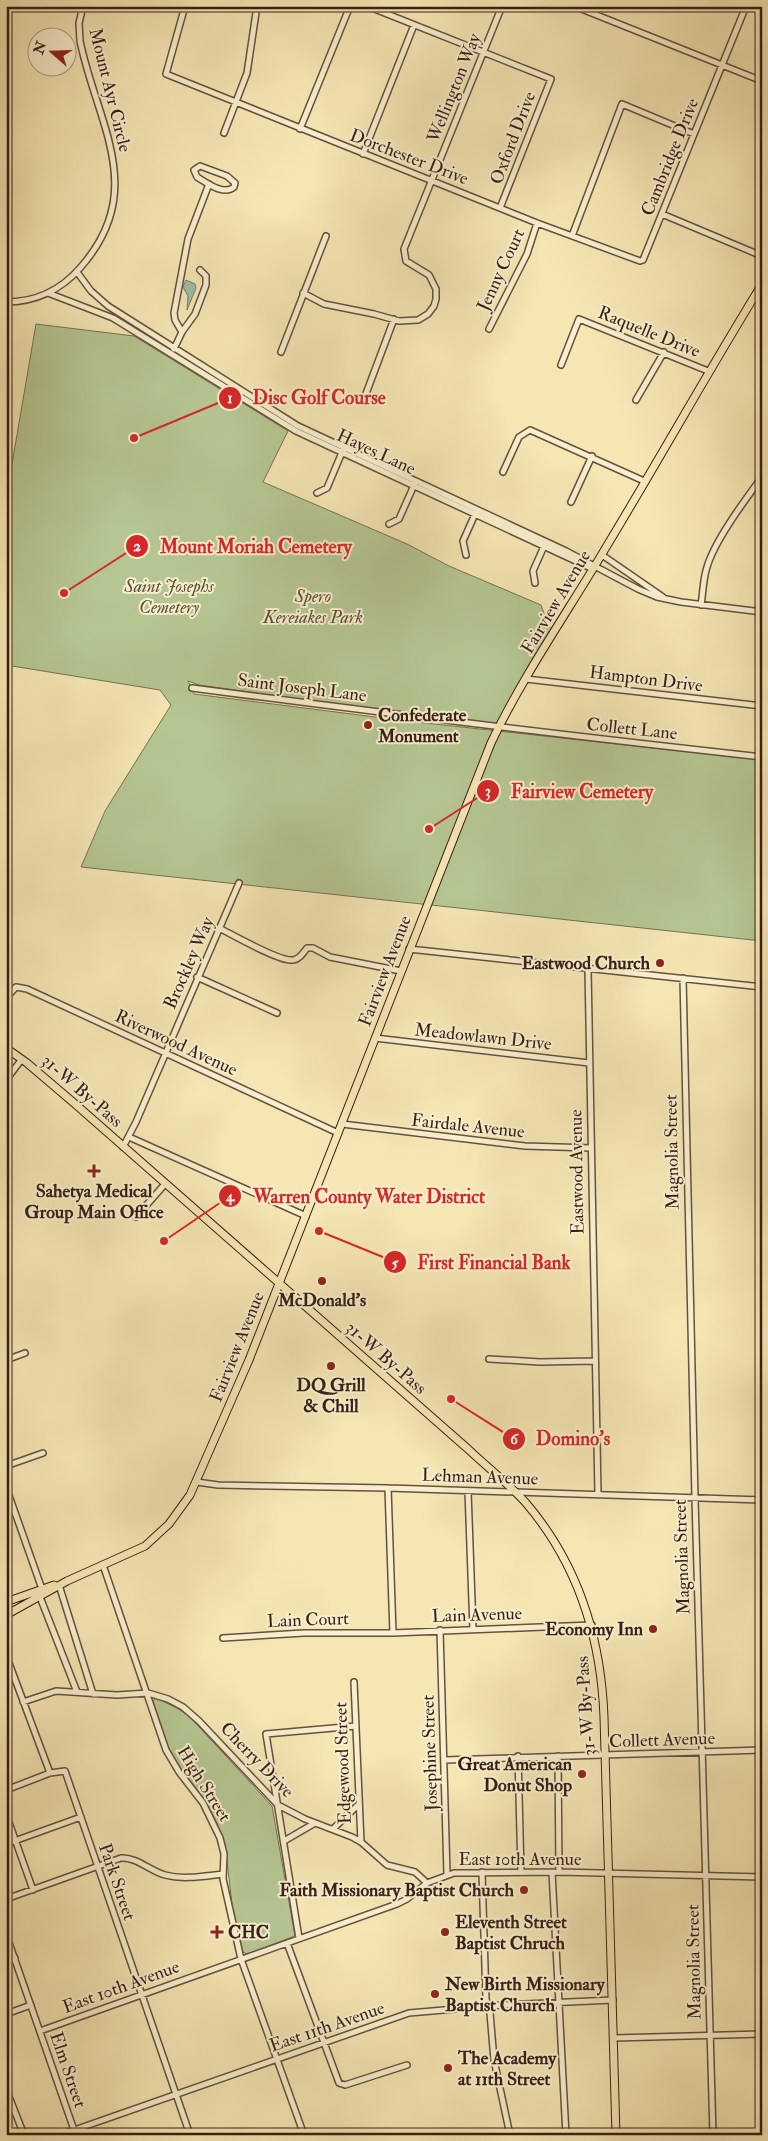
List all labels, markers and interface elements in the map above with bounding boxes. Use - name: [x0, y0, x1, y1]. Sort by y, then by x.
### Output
- street label: Mount Ayr Circle: [83, 26, 137, 155]
- north arrow: [28, 28, 78, 78]
- street label: Wellington Way: [421, 29, 487, 147]
- text: N: [30, 38, 51, 57]
- street label: Oxford Drive: [485, 88, 541, 188]
- street label: Cambridge Drive: [636, 94, 704, 219]
- street label: Dorchester Drive: [346, 124, 472, 190]
- street label: Jenny Court: [472, 225, 530, 316]
- street label: Raquelle Drive: [595, 301, 704, 363]
- callout: Disc Golf Course: [218, 381, 396, 415]
- text: Disc Golf Course: [252, 386, 386, 410]
- text: 1: [227, 389, 233, 408]
- street label: Hayes Lane: [333, 424, 420, 480]
- callout: Mount Moriah Cemetery: [125, 529, 362, 563]
- text: Mount Moriah Cemetery: [159, 535, 353, 560]
- text: 2: [133, 537, 141, 556]
- street label: Fairview Avenue: [516, 546, 596, 658]
- park label: Saint Josephs Cemetery: [123, 575, 215, 619]
- park label: Spero Kereiakes Park: [262, 585, 363, 629]
- street label: Hampton Drive: [588, 661, 704, 697]
- street label: Saint Joseph Lane: [236, 669, 368, 707]
- place label: Confederate Monument: [377, 704, 467, 748]
- street label: Collett Lane: [585, 713, 679, 745]
- marker: Confederate Monument: [362, 719, 374, 731]
- callout: Fairview Cemetery: [475, 774, 663, 808]
- text: Fairview Cemetery: [511, 780, 654, 805]
- text: 3: [485, 782, 491, 801]
- street label: Brockley Way: [158, 912, 220, 1013]
- street label: Fairview Avenue: [353, 912, 417, 1030]
- place label: Eastwood Church: [522, 952, 651, 975]
- marker: Eastwood Church: [654, 957, 666, 969]
- street label: Riverwood Avenue: [111, 1005, 241, 1082]
- street label: Meadowlawn Drive: [413, 1018, 553, 1056]
- street label: 31-W By-Pass: [37, 1049, 127, 1133]
- street label: Magnolia Street: [659, 1094, 685, 1210]
- street label: Fairdale Avenue: [410, 1109, 526, 1143]
- street label: Eastwood Avenue: [564, 1109, 590, 1235]
- marker: Sahetya Medical Group Main Office: [87, 1164, 101, 1178]
- callout: Warren County Water District: [217, 1179, 495, 1213]
- place label: Sahetya Medical Group Main Office: [24, 1180, 164, 1224]
- text: Warren County Water District: [252, 1185, 486, 1210]
- text: 4: [225, 1187, 235, 1206]
- callout: First Financial Bank: [383, 1245, 581, 1279]
- text: First Financial Bank: [417, 1251, 572, 1275]
- text: 5: [392, 1254, 399, 1273]
- marker: McDonald's: [316, 1275, 328, 1287]
- street label: Fairview Avenue: [204, 1288, 270, 1405]
- place label: McDonald's: [277, 1289, 366, 1312]
- street label: 31-W By-Pass: [341, 1316, 431, 1400]
- marker: DQ Grill & Chill: [325, 1360, 337, 1372]
- place label: DQ Grill & Chill: [296, 1374, 366, 1418]
- callout: Domino's: [501, 1422, 620, 1456]
- text: Domino's: [536, 1427, 611, 1451]
- text: 6: [510, 1430, 519, 1449]
- street label: Lehman Avenue: [421, 1463, 539, 1491]
- street label: Magnolia Street: [668, 1499, 696, 1615]
- street label: Lain Avenue: [431, 1602, 523, 1628]
- street label: Lain Court: [267, 1607, 350, 1633]
- place label: Economy Inn: [545, 1618, 644, 1641]
- marker: Economy Inn: [647, 1623, 659, 1635]
- street label: 31-W By-Pass: [571, 1655, 601, 1757]
- street label: Josephine Street: [416, 1694, 444, 1813]
- street label: Edgewood Street: [329, 1701, 357, 1825]
- street label: Cherry Drive: [215, 1717, 299, 1803]
- street label: Collett Avenue: [609, 1727, 716, 1753]
- street label: High Street: [172, 1742, 236, 1826]
- place label: Great American Donut Shop: [457, 1753, 573, 1797]
- marker: Great American Donut Shop: [576, 1768, 588, 1780]
- street label: Park Street: [93, 1840, 141, 1924]
- street label: East 10th Avenue: [459, 1848, 582, 1871]
- place label: Faith Missionary Baptist Church: [279, 1879, 515, 1902]
- marker: Faith Missionary Baptist Church: [518, 1884, 530, 1896]
- street label: Magnolia Street: [681, 1904, 707, 2020]
- place label: Eleventh Street Baptist Chruch: [455, 1911, 567, 1955]
- place label: CHC: [228, 1921, 269, 1944]
- marker: CHC: [210, 1925, 224, 1939]
- marker: Eleventh Street Baptist Chruch: [439, 1926, 451, 1938]
- street label: East 10th Avenue: [59, 1955, 183, 2019]
- place label: New Birth Missionary Baptist Church: [444, 1973, 606, 2017]
- marker: New Birth Missionary Baptist Church: [429, 1988, 441, 2000]
- street label: East 11th Avenue: [266, 1996, 388, 2057]
- street label: Elm Street: [44, 2029, 92, 2111]
- place label: The Academy at 11th Street: [457, 2047, 557, 2091]
- marker: The Academy at 11th Street: [442, 2062, 454, 2074]

